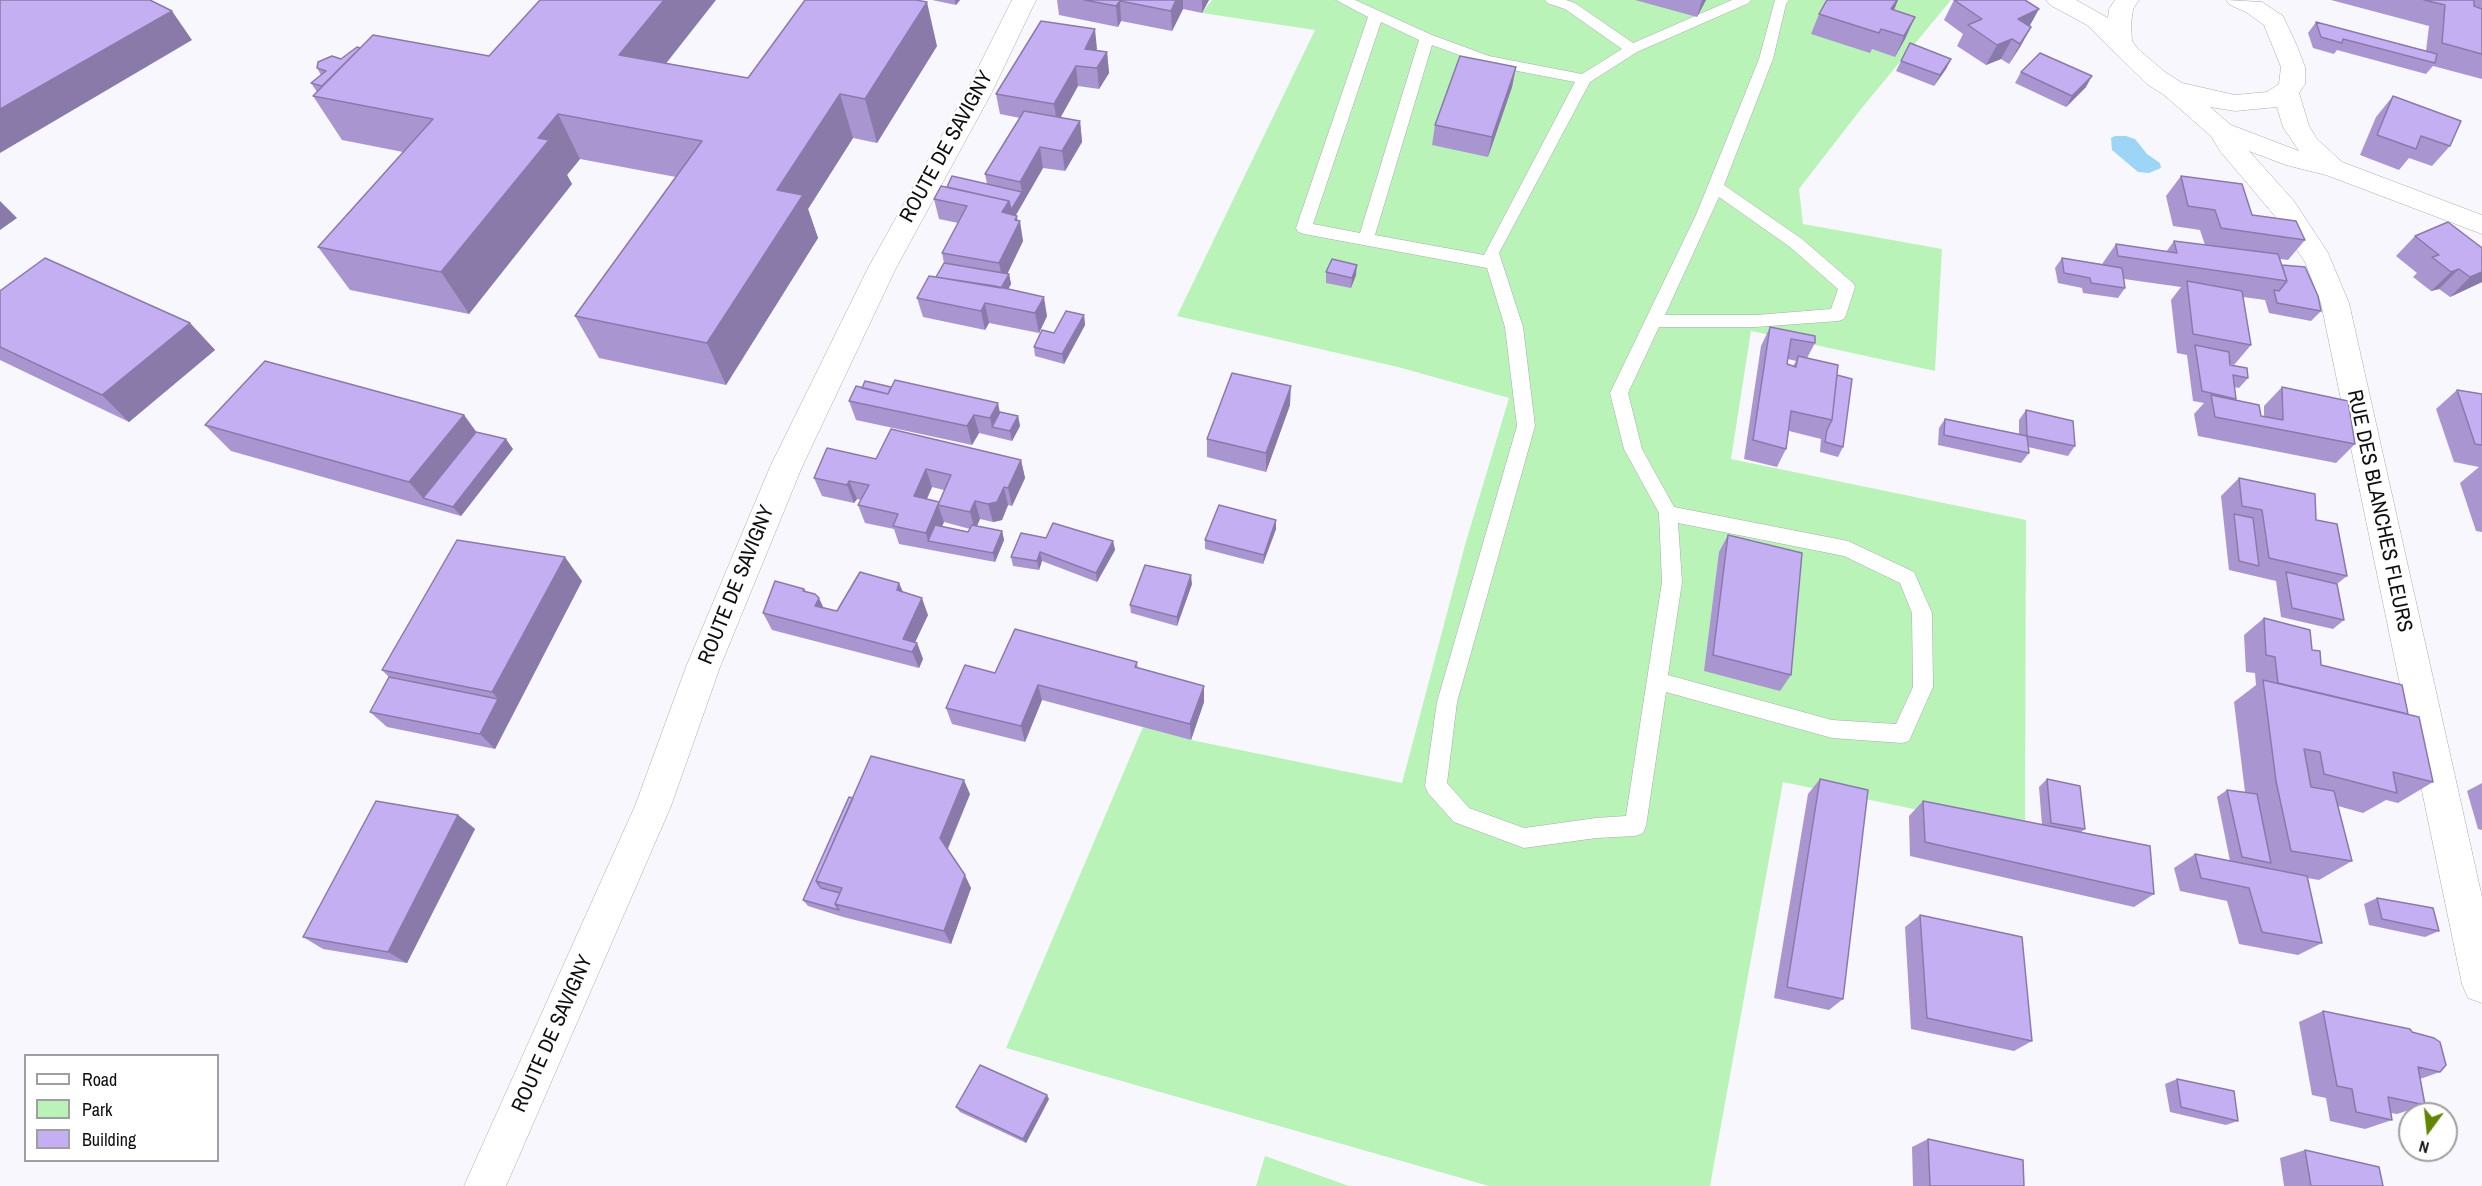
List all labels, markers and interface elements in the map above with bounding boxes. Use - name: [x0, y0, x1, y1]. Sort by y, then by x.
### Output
- street label: ROUTE DE SAVIGNY: [895, 67, 999, 227]
- street label: RUE DES BLANCHES FLEURS: [2341, 388, 2417, 634]
- street label: ROUTE DE SAVIGNY: [694, 502, 780, 668]
- street label: ROUTE DE SAVIGNY: [507, 952, 599, 1116]
- legend: [24, 1054, 219, 1162]
- text: Road: [82, 1067, 117, 1092]
- text: Park: [82, 1097, 112, 1122]
- north arrow: [2398, 1102, 2458, 1162]
- text: Building: [82, 1127, 136, 1152]
- text: N: [2416, 1136, 2431, 1159]

